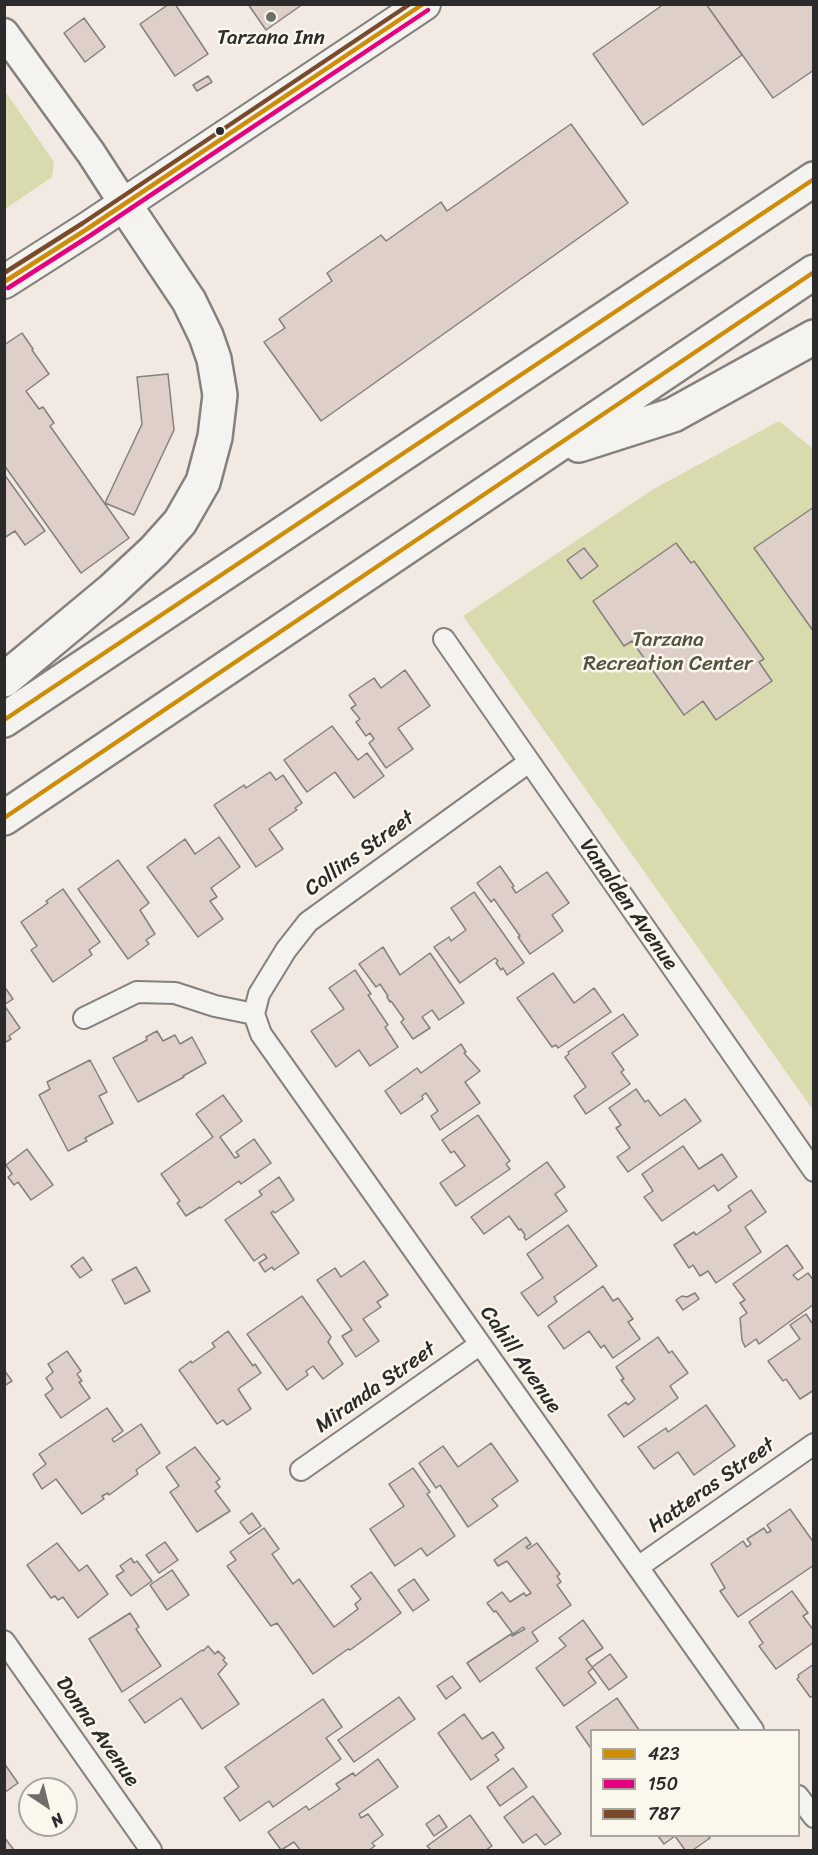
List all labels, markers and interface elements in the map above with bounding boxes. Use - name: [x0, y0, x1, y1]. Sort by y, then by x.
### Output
- marker: Tarzana Inn: [264, 10, 278, 24]
- place label: Tarzana Inn: [217, 26, 325, 52]
- unlabelled marker: [214, 125, 226, 137]
- park label: Tarzana Recreation Center: [583, 628, 753, 678]
- street label: Collins Street: [300, 806, 420, 902]
- street label: Vanalden Avenue: [573, 835, 683, 975]
- street label: Cahill Avenue: [474, 1302, 566, 1418]
- street label: Miranda Street: [311, 1337, 441, 1439]
- street label: Hatteras Street: [644, 1433, 780, 1539]
- street label: Donna Avenue: [50, 1672, 144, 1792]
- legend: [590, 1729, 800, 1837]
- text: 423: [648, 1738, 680, 1770]
- text: 150: [648, 1768, 678, 1800]
- north arrow: [18, 1777, 78, 1837]
- text: 787: [648, 1798, 679, 1830]
- text: N: [45, 1805, 70, 1836]

